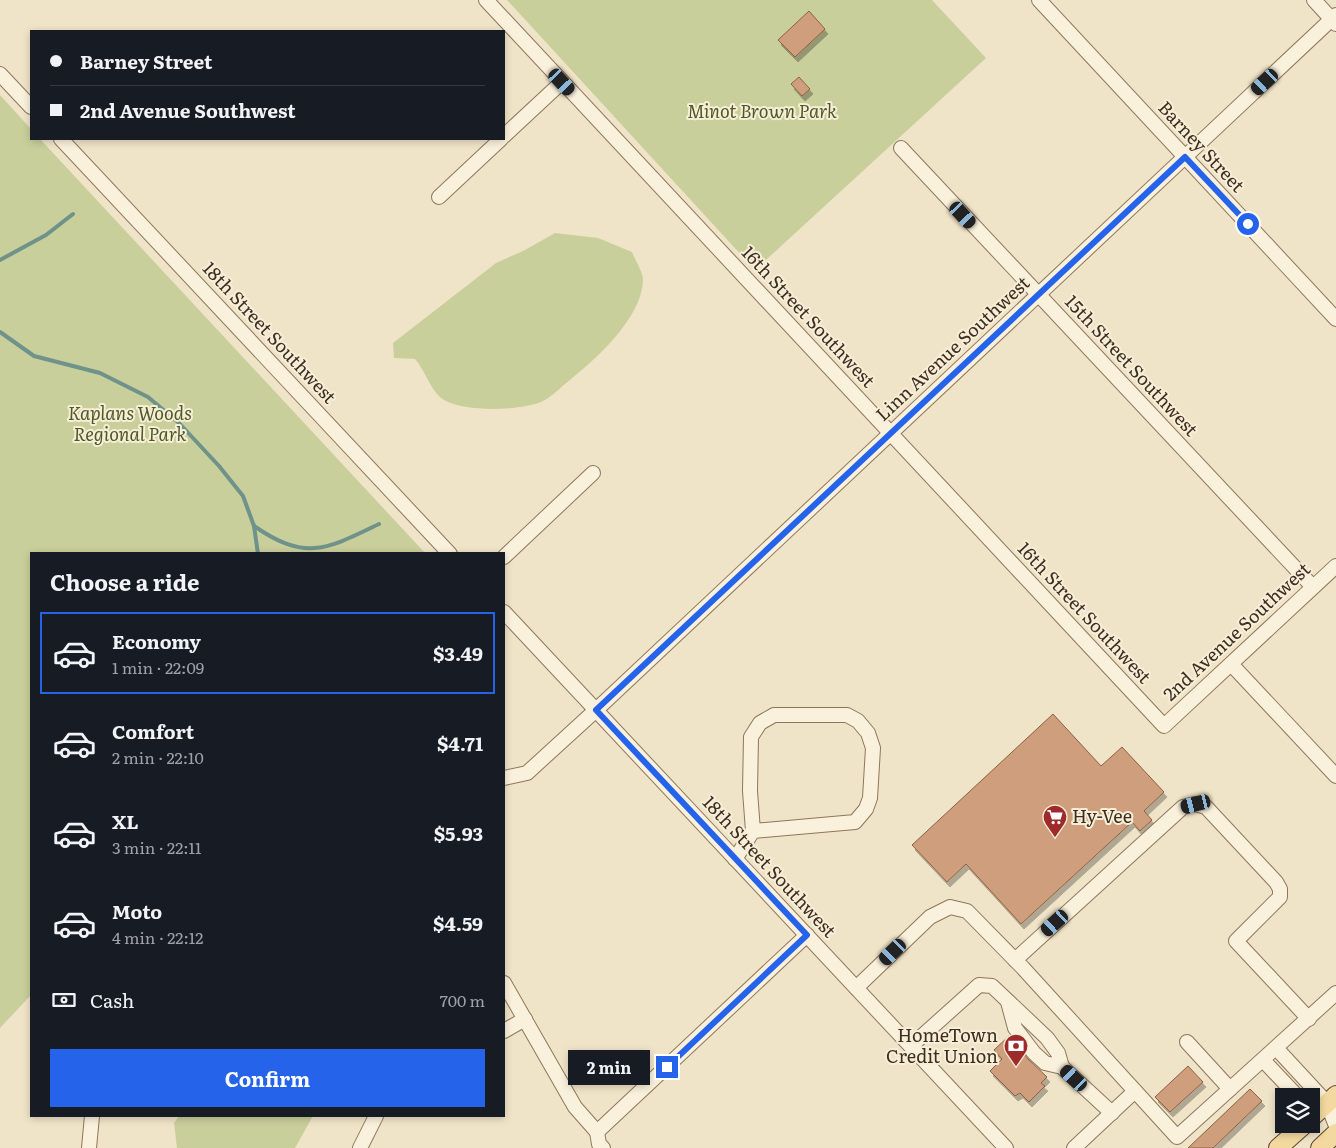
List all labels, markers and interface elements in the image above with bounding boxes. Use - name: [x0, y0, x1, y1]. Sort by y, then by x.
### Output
- text: Barney Street: [80, 47, 212, 75]
- car: [546, 66, 577, 98]
- car: [1248, 66, 1281, 98]
- street label: Barney Street: [1153, 94, 1252, 198]
- text: 2nd Avenue Southwest: [80, 96, 296, 124]
- park label: Minot Brown Park: [687, 97, 837, 124]
- car: [947, 199, 978, 231]
- route start: [1237, 213, 1259, 235]
- street label: 16th Street Southwest: [736, 239, 883, 393]
- street label: 18th Street Southwest: [197, 255, 344, 409]
- street label: Linn Avenue Southwest: [869, 269, 1035, 427]
- street label: 15th Street Southwest: [1059, 288, 1205, 442]
- park label: Kaplans Woods Regional Park: [68, 399, 192, 447]
- street label: 16th Street Southwest: [1012, 535, 1159, 689]
- street label: 2nd Avenue Southwest: [1156, 555, 1316, 706]
- text: Choose a ride: [50, 565, 199, 598]
- text: Economy: [112, 627, 201, 655]
- icon: car: [52, 631, 97, 676]
- text: $3.49: [433, 639, 483, 667]
- text: 1 min · 22:09: [112, 655, 204, 679]
- text: Comfort: [112, 717, 194, 745]
- icon: car: [52, 721, 97, 766]
- text: $4.71: [437, 729, 483, 757]
- text: 2 min · 22:10: [112, 745, 204, 769]
- street label: 18th Street Southwest: [697, 789, 844, 943]
- car: [1179, 793, 1212, 815]
- place label: Hy-Vee: [1072, 802, 1132, 829]
- supermarket icon: Hy-Vee: [1042, 804, 1068, 838]
- text: XL: [112, 807, 139, 835]
- icon: car: [52, 811, 97, 856]
- text: $5.93: [434, 819, 483, 847]
- text: 3 min · 22:11: [112, 835, 202, 859]
- text: Moto: [112, 897, 162, 925]
- icon: car: [52, 901, 97, 946]
- car: [1038, 907, 1071, 939]
- text: $4.59: [433, 909, 483, 937]
- text: 4 min · 22:12: [112, 925, 203, 949]
- car: [876, 936, 909, 968]
- icon: cash: [50, 986, 78, 1014]
- text: Cash: [90, 986, 134, 1014]
- text: 700 m: [440, 988, 485, 1012]
- place label: HomeTown Credit Union: [886, 1021, 998, 1069]
- bank icon: HomeTown Credit Union: [1003, 1033, 1029, 1067]
- button: Confirm: [50, 1049, 485, 1107]
- callout: 2 min: [567, 1050, 650, 1084]
- text: 2 min: [587, 1055, 631, 1079]
- route end: [656, 1056, 678, 1078]
- car: [1057, 1062, 1090, 1094]
- map controls: [1275, 1088, 1320, 1133]
- button: layers: [1275, 1088, 1320, 1133]

